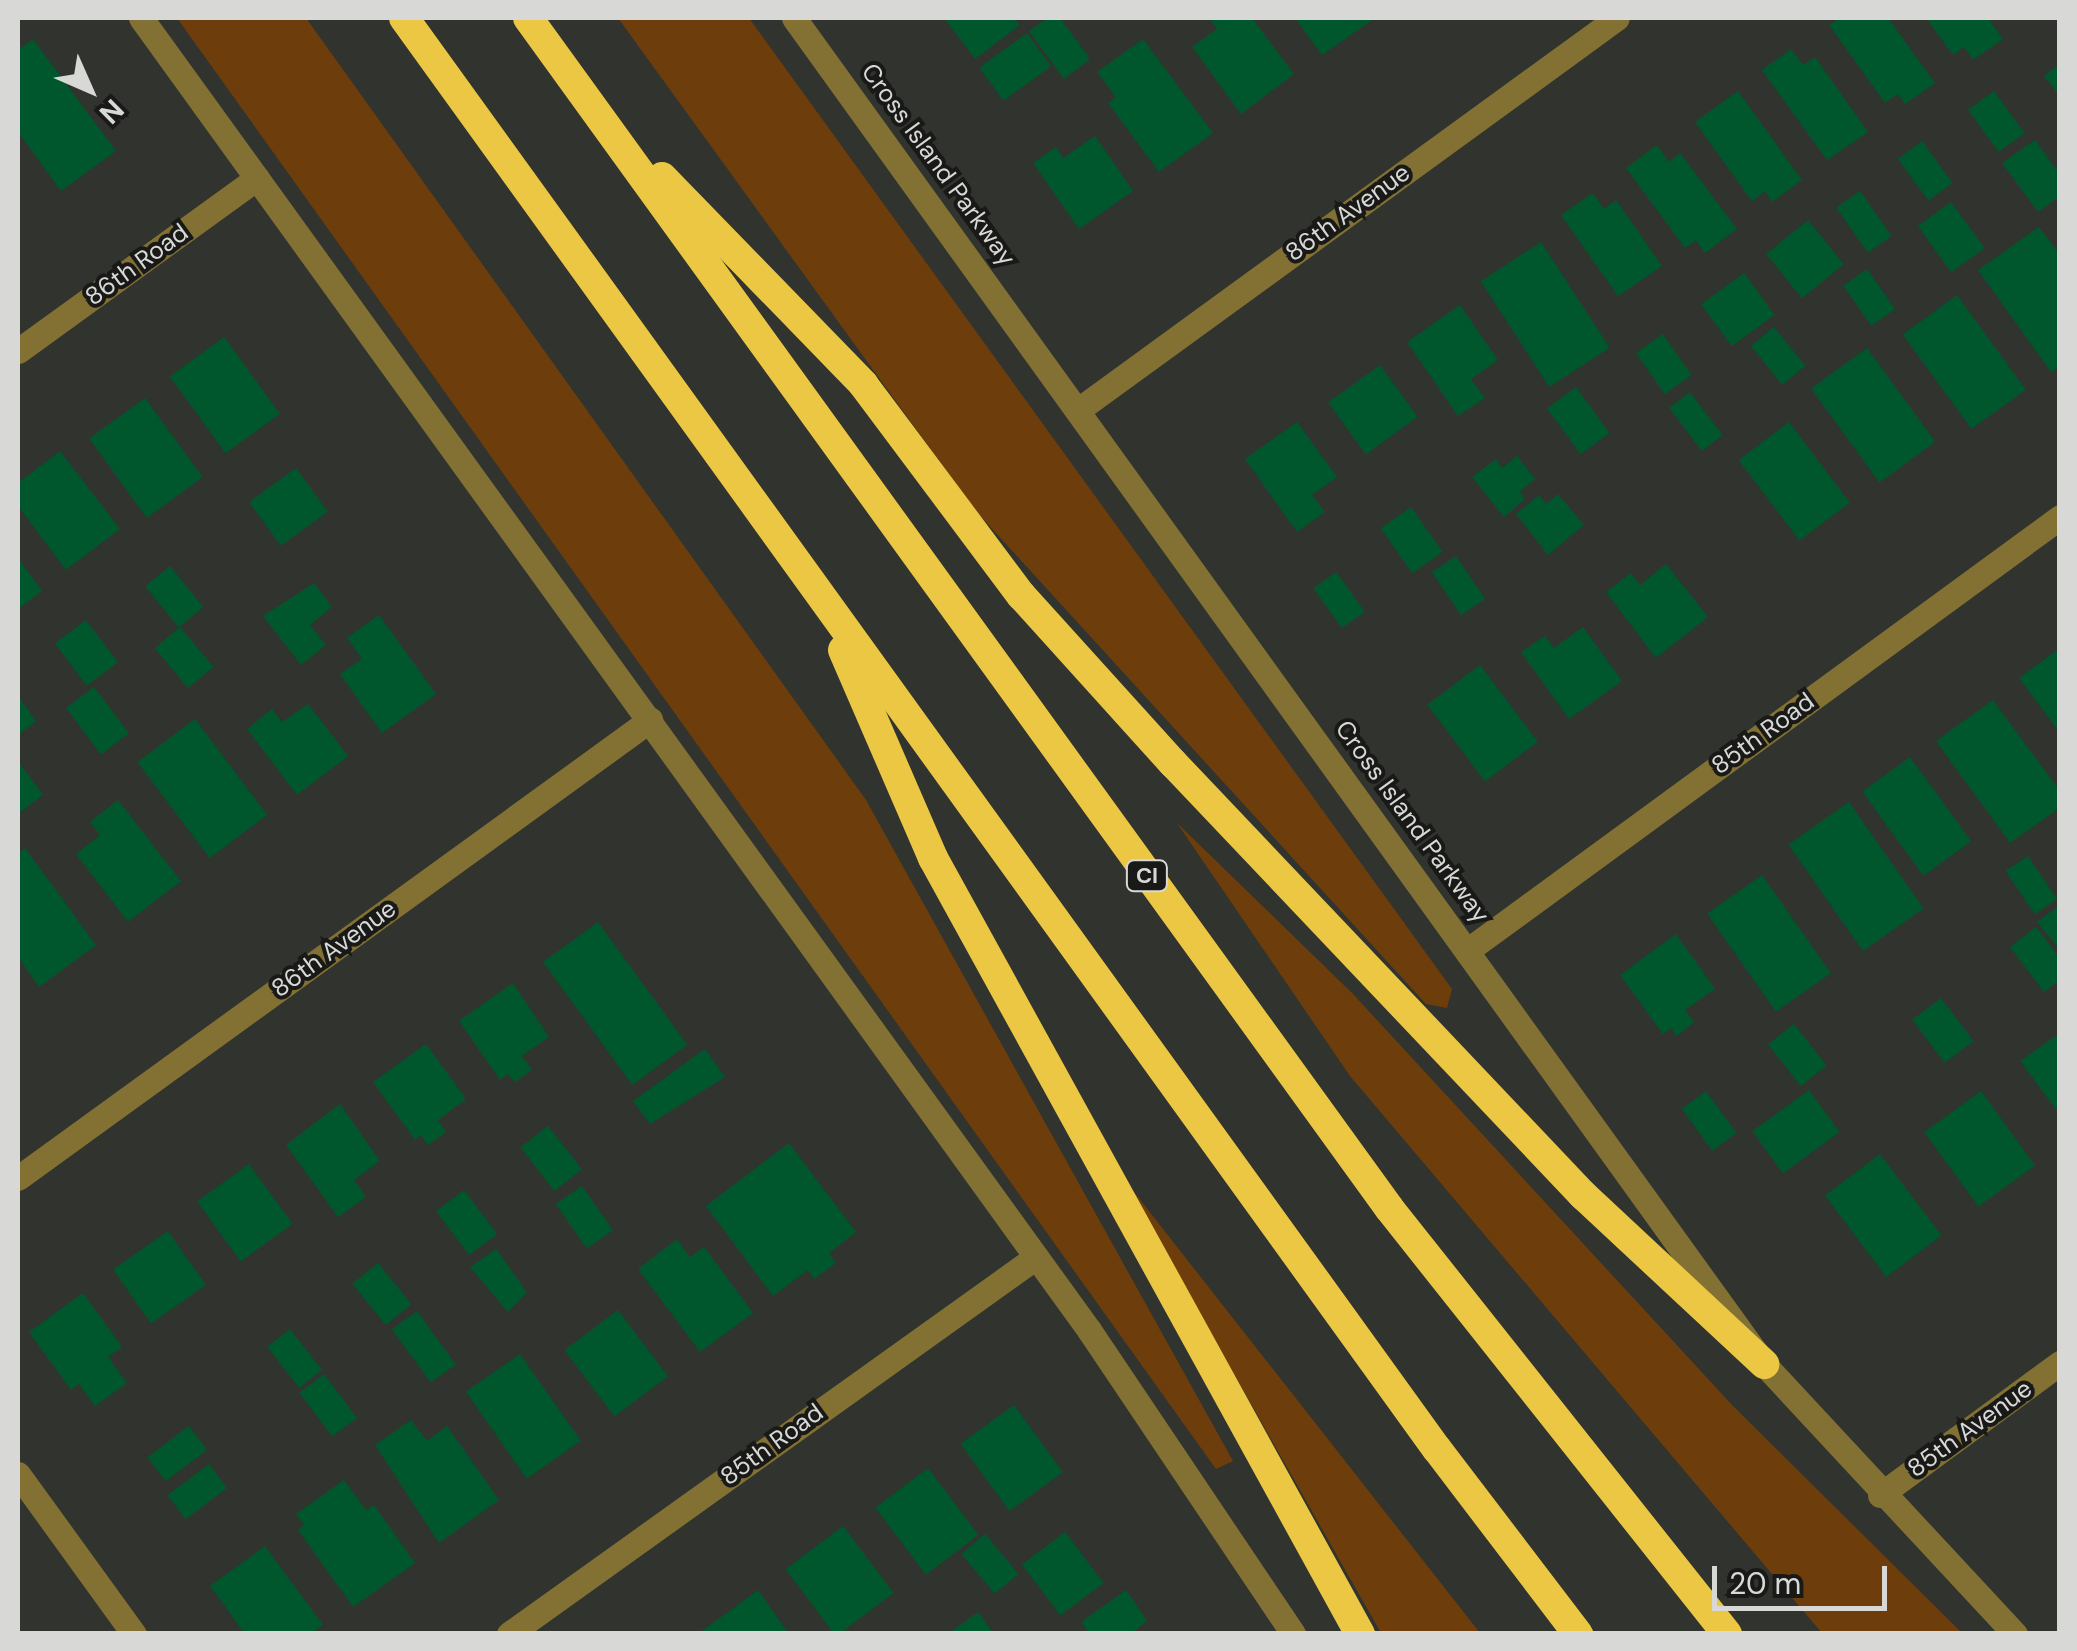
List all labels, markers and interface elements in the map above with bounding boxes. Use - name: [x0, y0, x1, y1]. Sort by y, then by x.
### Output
- north arrow: [40, 40, 140, 140]
- street label: Cross Island Parkway: [855, 58, 1021, 272]
- text: N: [91, 91, 132, 132]
- street label: 86th Avenue: [1280, 158, 1416, 268]
- street label: 86th Road: [80, 218, 194, 312]
- street label: 85th Road: [1706, 687, 1820, 781]
- street label: Cross Island Parkway: [1329, 715, 1495, 929]
- road number: CI: [1124, 859, 1170, 893]
- street label: 86th Avenue: [266, 894, 402, 1004]
- street label: 85th Avenue: [1902, 1374, 2038, 1484]
- street label: 85th Road: [715, 1398, 829, 1492]
- scale bar: [1717, 1546, 1892, 1608]
- text: 20 m: [1729, 1564, 1801, 1603]

